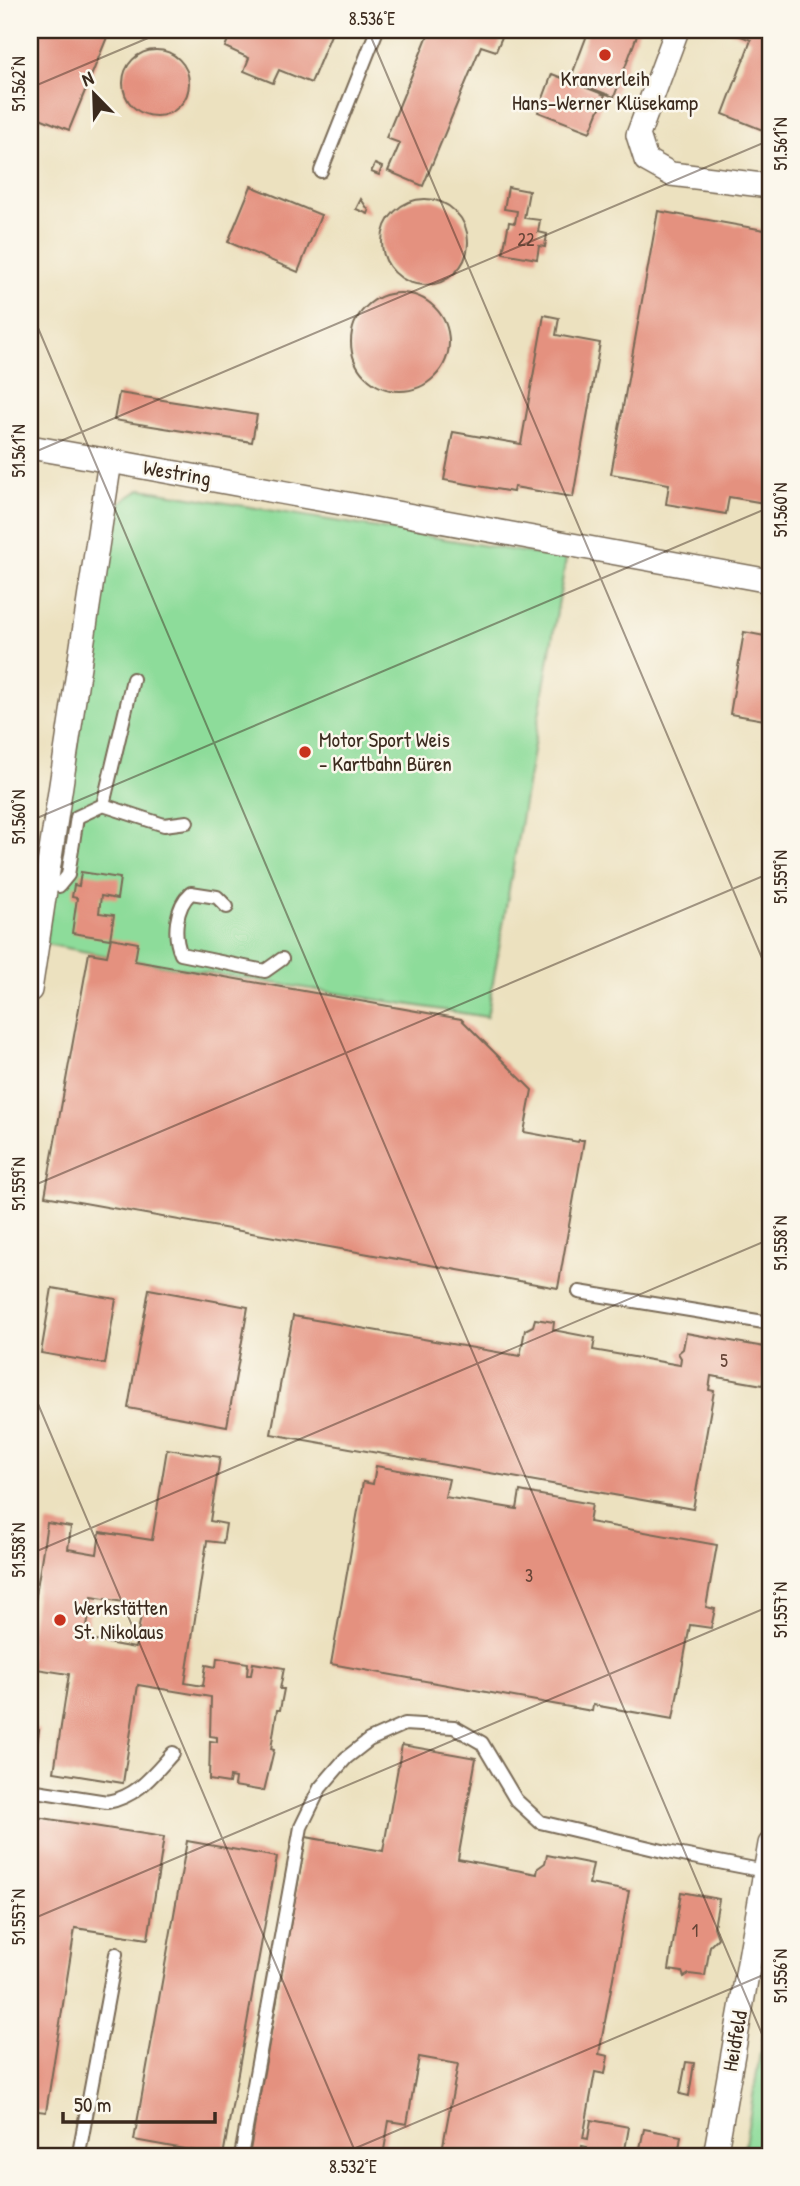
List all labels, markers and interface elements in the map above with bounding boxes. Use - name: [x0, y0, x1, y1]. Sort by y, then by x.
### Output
- text: 8.536°E: [349, 6, 395, 31]
- marker: Kranverleih Hans-Werner Klüsekamp: [597, 47, 613, 63]
- text: 51.562°N: [6, 57, 31, 111]
- north arrow: [60, 60, 130, 130]
- text: N: [78, 64, 97, 92]
- place label: Kranverleih Hans-Werner Klüsekamp: [512, 64, 698, 117]
- text: 51.561°N: [768, 117, 793, 171]
- house number: 22: [518, 227, 535, 252]
- text: 51.561°N: [6, 424, 31, 478]
- street label: Westring: [141, 452, 213, 493]
- text: 51.560°N: [768, 483, 793, 537]
- place label: Motor Sport Weis - Kartbahn Büren: [319, 725, 452, 778]
- marker: Motor Sport Weis - Kartbahn Büren: [297, 744, 313, 760]
- text: 51.560°N: [6, 790, 31, 844]
- text: 51.559°N: [768, 850, 793, 904]
- text: 51.559°N: [6, 1157, 31, 1211]
- text: 51.558°N: [768, 1216, 793, 1270]
- house number: 5: [720, 1348, 728, 1373]
- text: 51.558°N: [6, 1523, 31, 1577]
- house number: 3: [525, 1563, 533, 1588]
- text: 51.557°N: [768, 1582, 793, 1638]
- place label: Werkstätten St. Nikolaus: [74, 1593, 168, 1646]
- marker: Werkstätten St. Nikolaus: [52, 1612, 68, 1628]
- text: 51.557°N: [6, 1889, 31, 1945]
- house number: 1: [692, 1918, 698, 1943]
- text: 51.556°N: [768, 1949, 793, 2003]
- street label: Heidfeld: [715, 2008, 754, 2073]
- scale bar: [63, 2081, 215, 2125]
- text: 50 m: [74, 2090, 111, 2119]
- text: 8.532°E: [329, 2154, 377, 2179]

